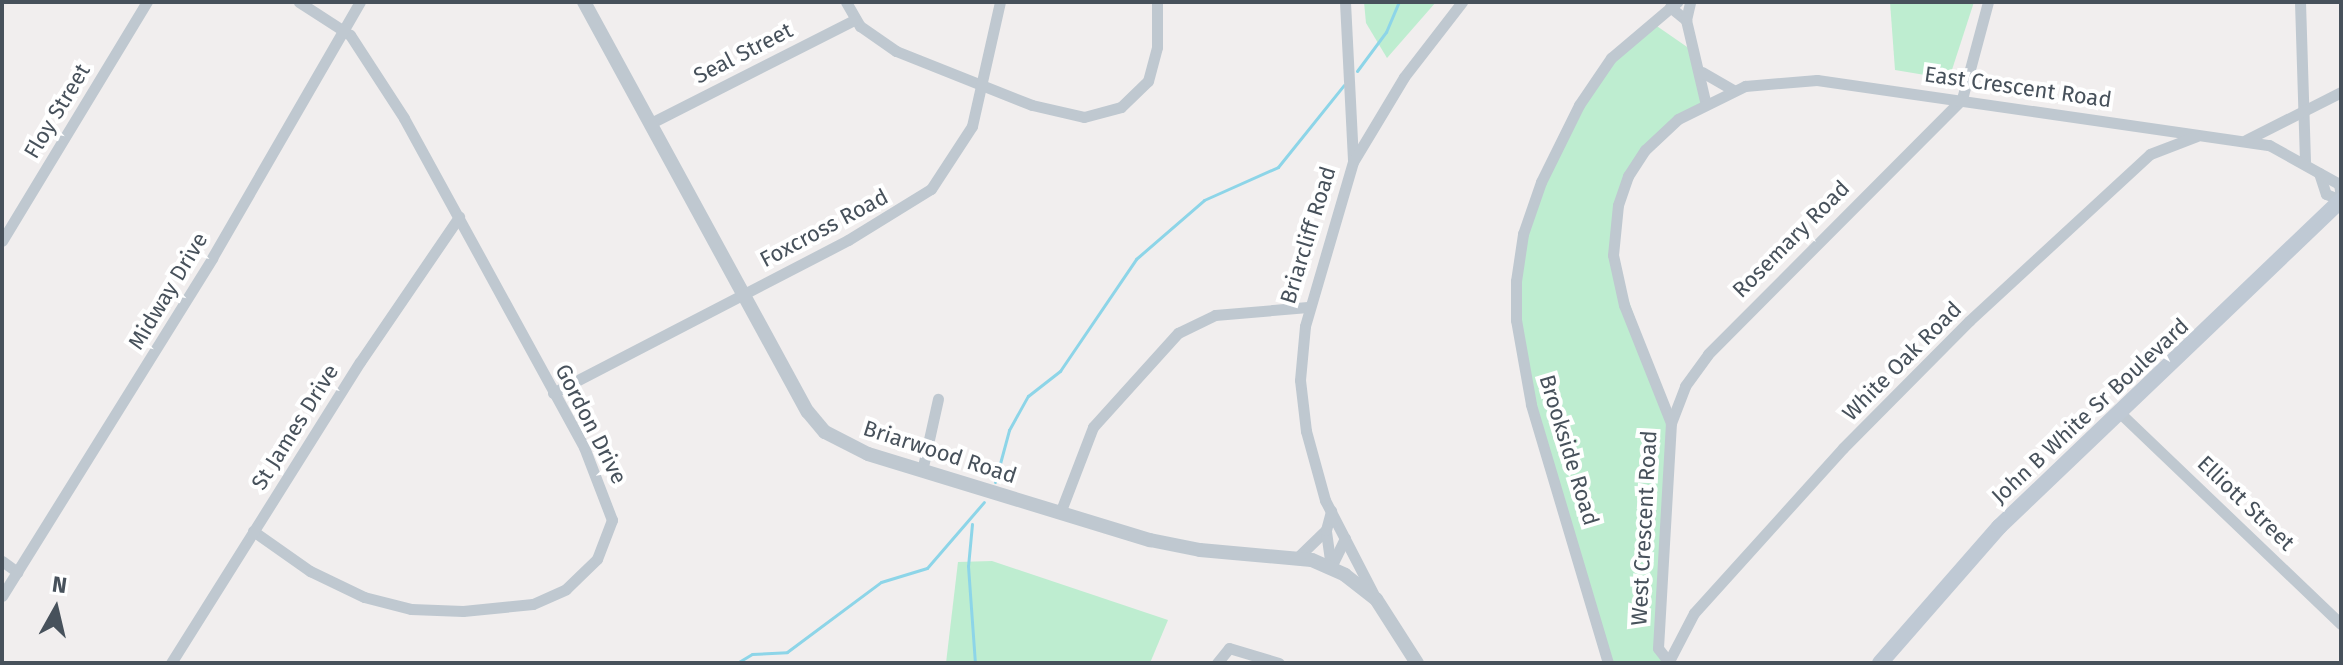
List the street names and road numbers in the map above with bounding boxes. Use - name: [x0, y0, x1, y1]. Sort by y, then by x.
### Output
- street label: Seal Street: [689, 17, 797, 89]
- street label: Floy Street: [18, 59, 96, 163]
- street label: East Crescent Road: [1923, 61, 2113, 113]
- street label: Briarcliff Road: [1275, 163, 1341, 307]
- street label: Rosemary Road: [1727, 175, 1855, 303]
- street label: Foxcross Road: [755, 183, 893, 273]
- street label: Midway Drive: [123, 228, 213, 354]
- street label: White Oak Road: [1837, 296, 1967, 426]
- street label: John B White Sr Boulevard: [1986, 313, 2194, 509]
- street label: St James Drive: [246, 359, 344, 495]
- street label: Gordon Drive: [550, 360, 632, 488]
- street label: Brookside Road: [1534, 371, 1604, 529]
- street label: Briarwood Road: [860, 415, 1020, 489]
- street label: West Crescent Road: [1626, 430, 1662, 626]
- street label: Elliott Street: [2192, 450, 2300, 556]

